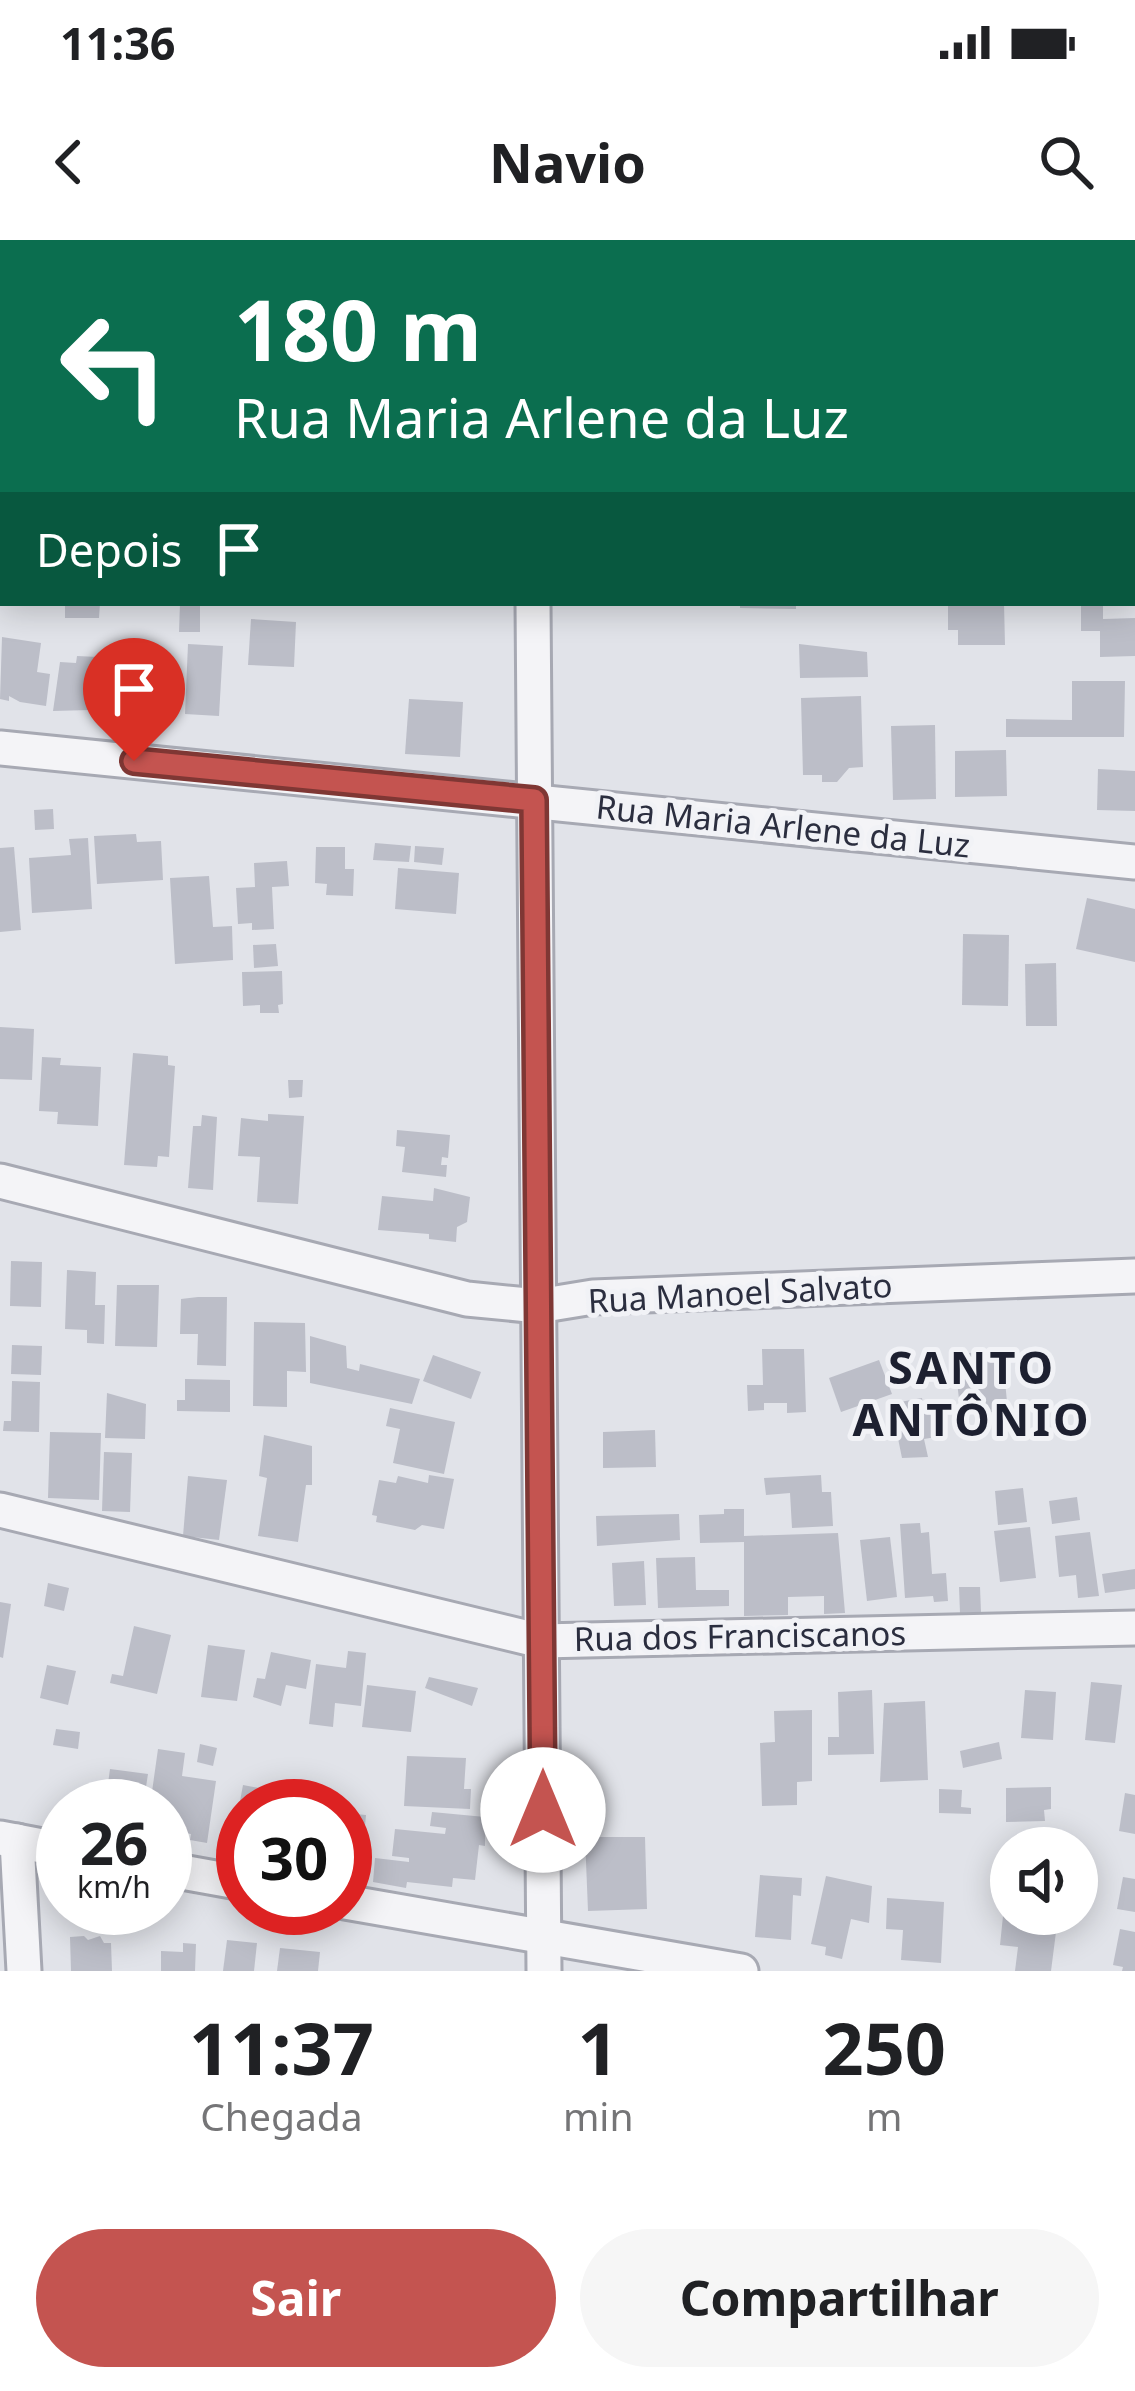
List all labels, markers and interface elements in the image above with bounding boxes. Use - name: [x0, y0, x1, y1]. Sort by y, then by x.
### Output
- text: 11:36: [60, 12, 176, 73]
- text: Navio: [489, 125, 646, 199]
- icon: back: [36, 129, 102, 195]
- icon: search: [1033, 129, 1099, 195]
- text: 180 m: [234, 271, 482, 386]
- icon: left: [36, 288, 192, 444]
- text: Rua Maria Arlene da Luz: [234, 380, 849, 454]
- icon: arrive: [206, 516, 272, 582]
- text: Depois: [36, 519, 182, 580]
- pin: [83, 638, 185, 761]
- icon: arrive: [101, 656, 167, 722]
- street label: Rua Maria Arlene da Luz: [594, 783, 972, 868]
- street label: Rua Manoel Salvato: [587, 1262, 893, 1323]
- district label: SANTO ANTÔNIO: [852, 1336, 1092, 1449]
- street label: Rua dos Franciscanos: [573, 1610, 907, 1661]
- position arrow: [480, 1747, 606, 1873]
- speed limit sign: 30: [216, 1779, 372, 1935]
- text: 26: [80, 1801, 148, 1883]
- map controls: [990, 1827, 1098, 1935]
- button: sound: [990, 1827, 1098, 1935]
- text: km/h: [77, 1866, 151, 1907]
- text: 11:37: [189, 1998, 374, 2096]
- text: 1: [578, 1998, 619, 2096]
- text: 250: [822, 1998, 946, 2096]
- text: Chegada: [200, 2089, 363, 2142]
- text: min: [563, 2089, 634, 2142]
- text: m: [866, 2089, 902, 2142]
- button: Sair: [36, 2229, 556, 2367]
- button: Compartilhar: [580, 2229, 1099, 2367]

